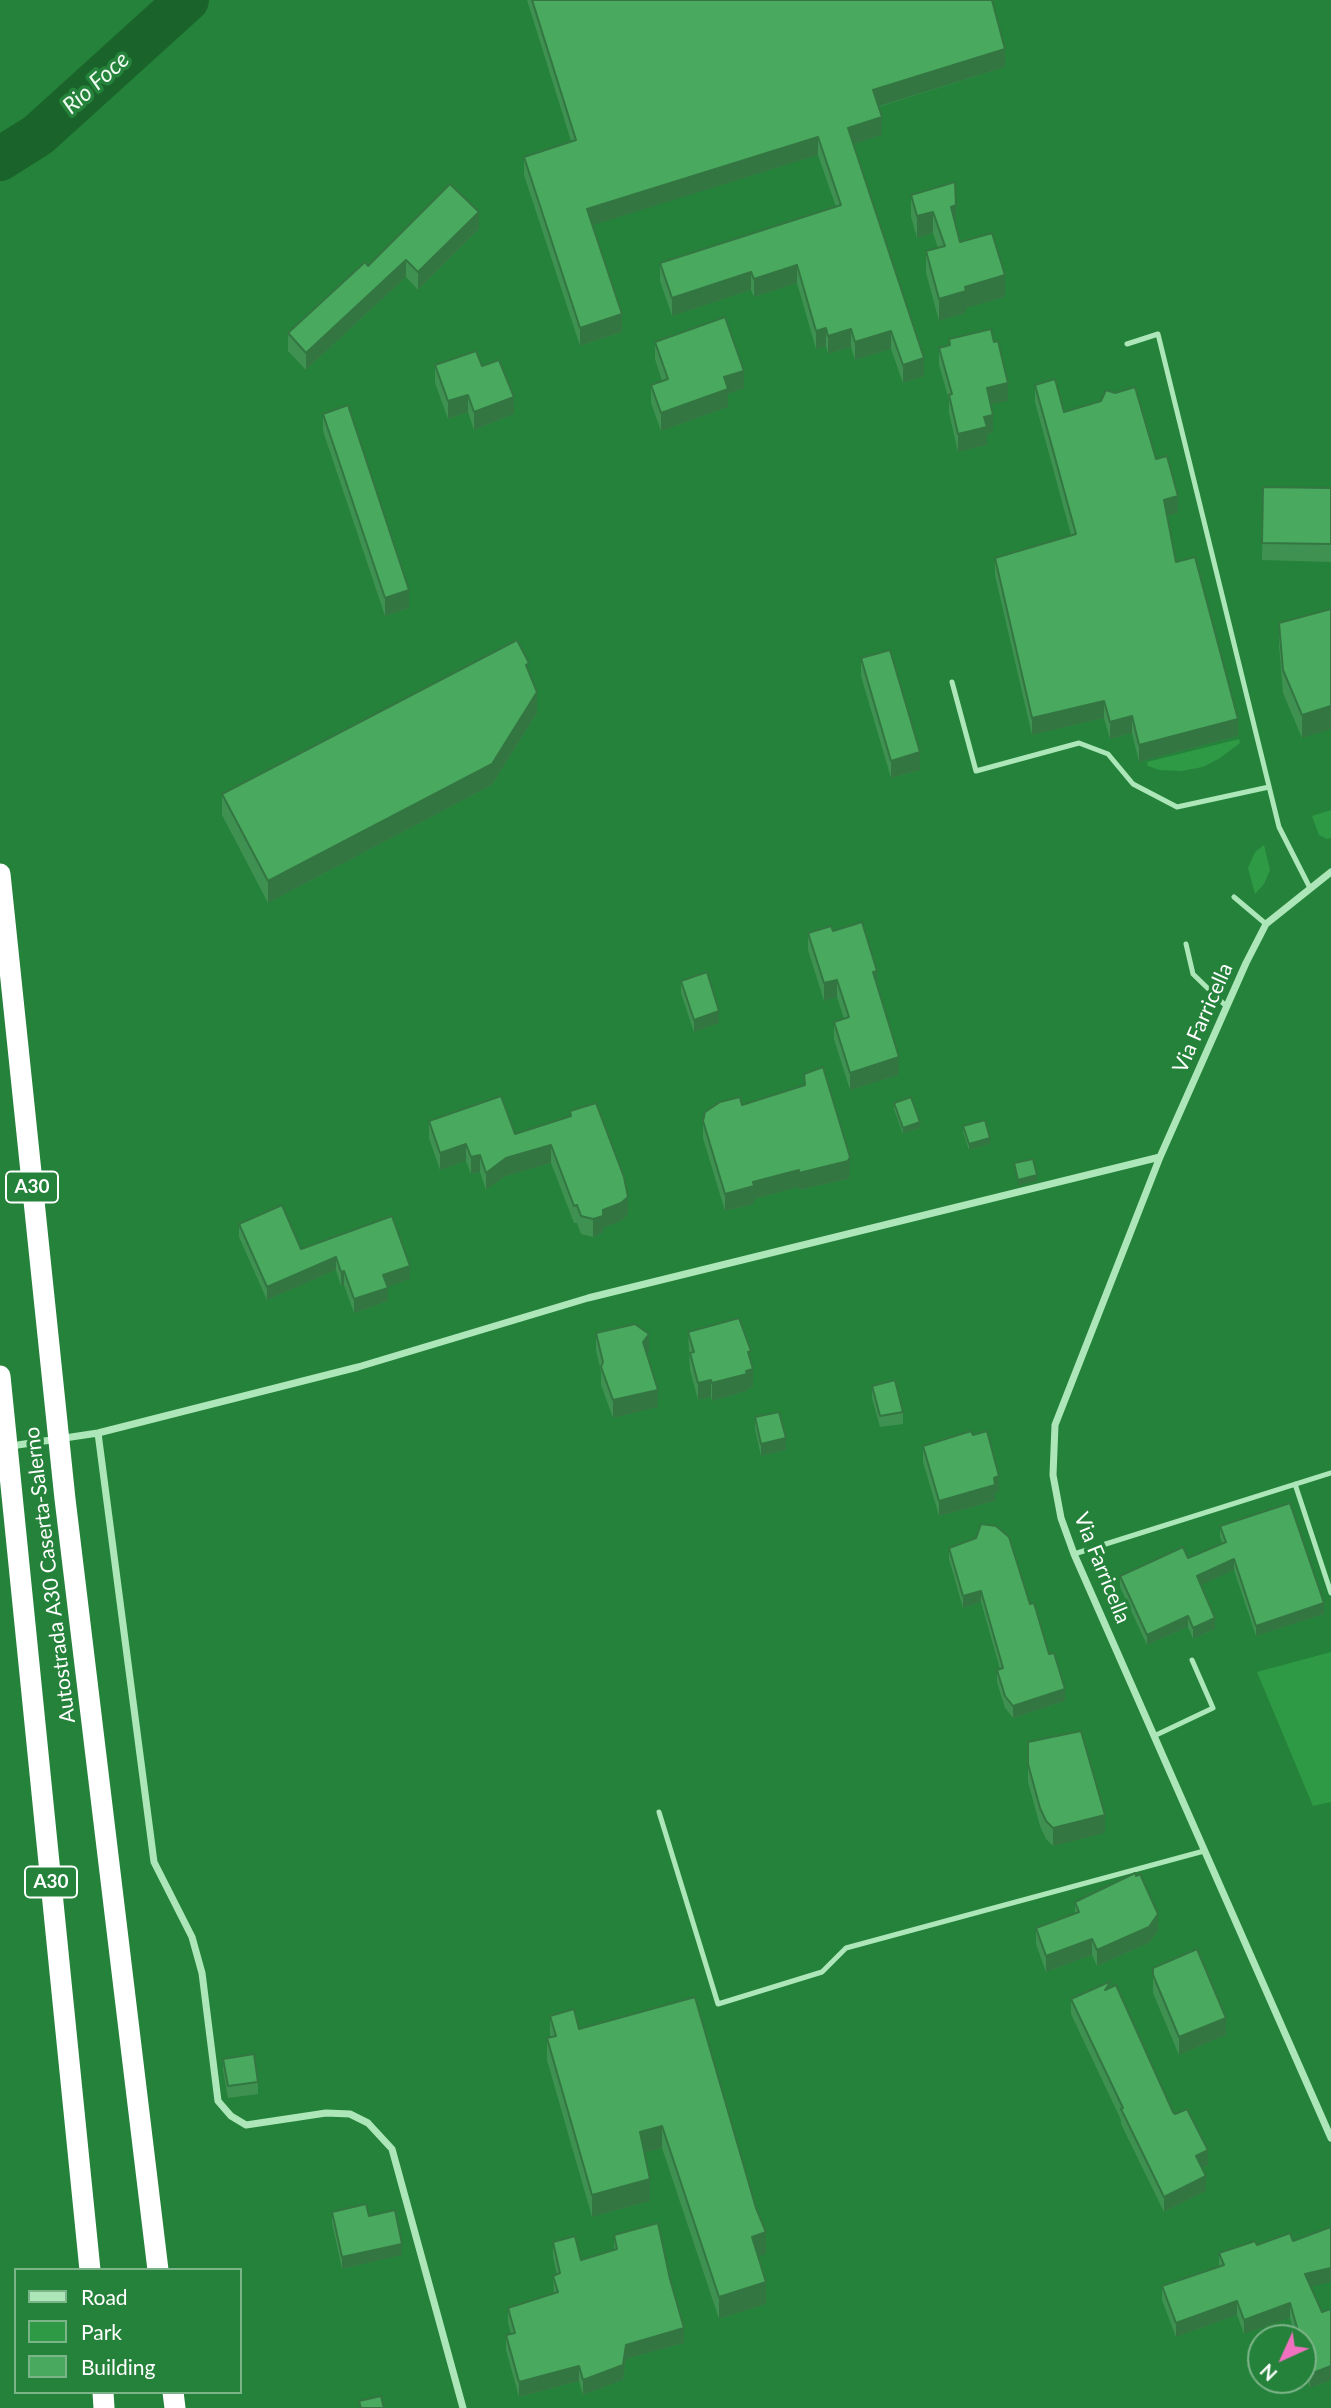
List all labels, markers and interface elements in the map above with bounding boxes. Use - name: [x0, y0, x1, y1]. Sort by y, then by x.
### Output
- water label: Rio Foce: [57, 46, 135, 120]
- street label: Via Farricella: [1168, 959, 1238, 1077]
- road number: A30: [6, 1172, 58, 1203]
- street label: Autostrada A30 Caserta-Salerno: [19, 1425, 81, 1725]
- street label: Via Farricella: [1068, 1509, 1136, 1627]
- road number: A30: [25, 1866, 77, 1898]
- legend: [14, 2268, 242, 2394]
- text: Road: [81, 2284, 128, 2309]
- text: Park: [81, 2319, 122, 2344]
- north arrow: [1247, 2324, 1317, 2394]
- text: Building: [81, 2354, 156, 2379]
- text: N: [1255, 2359, 1282, 2386]

